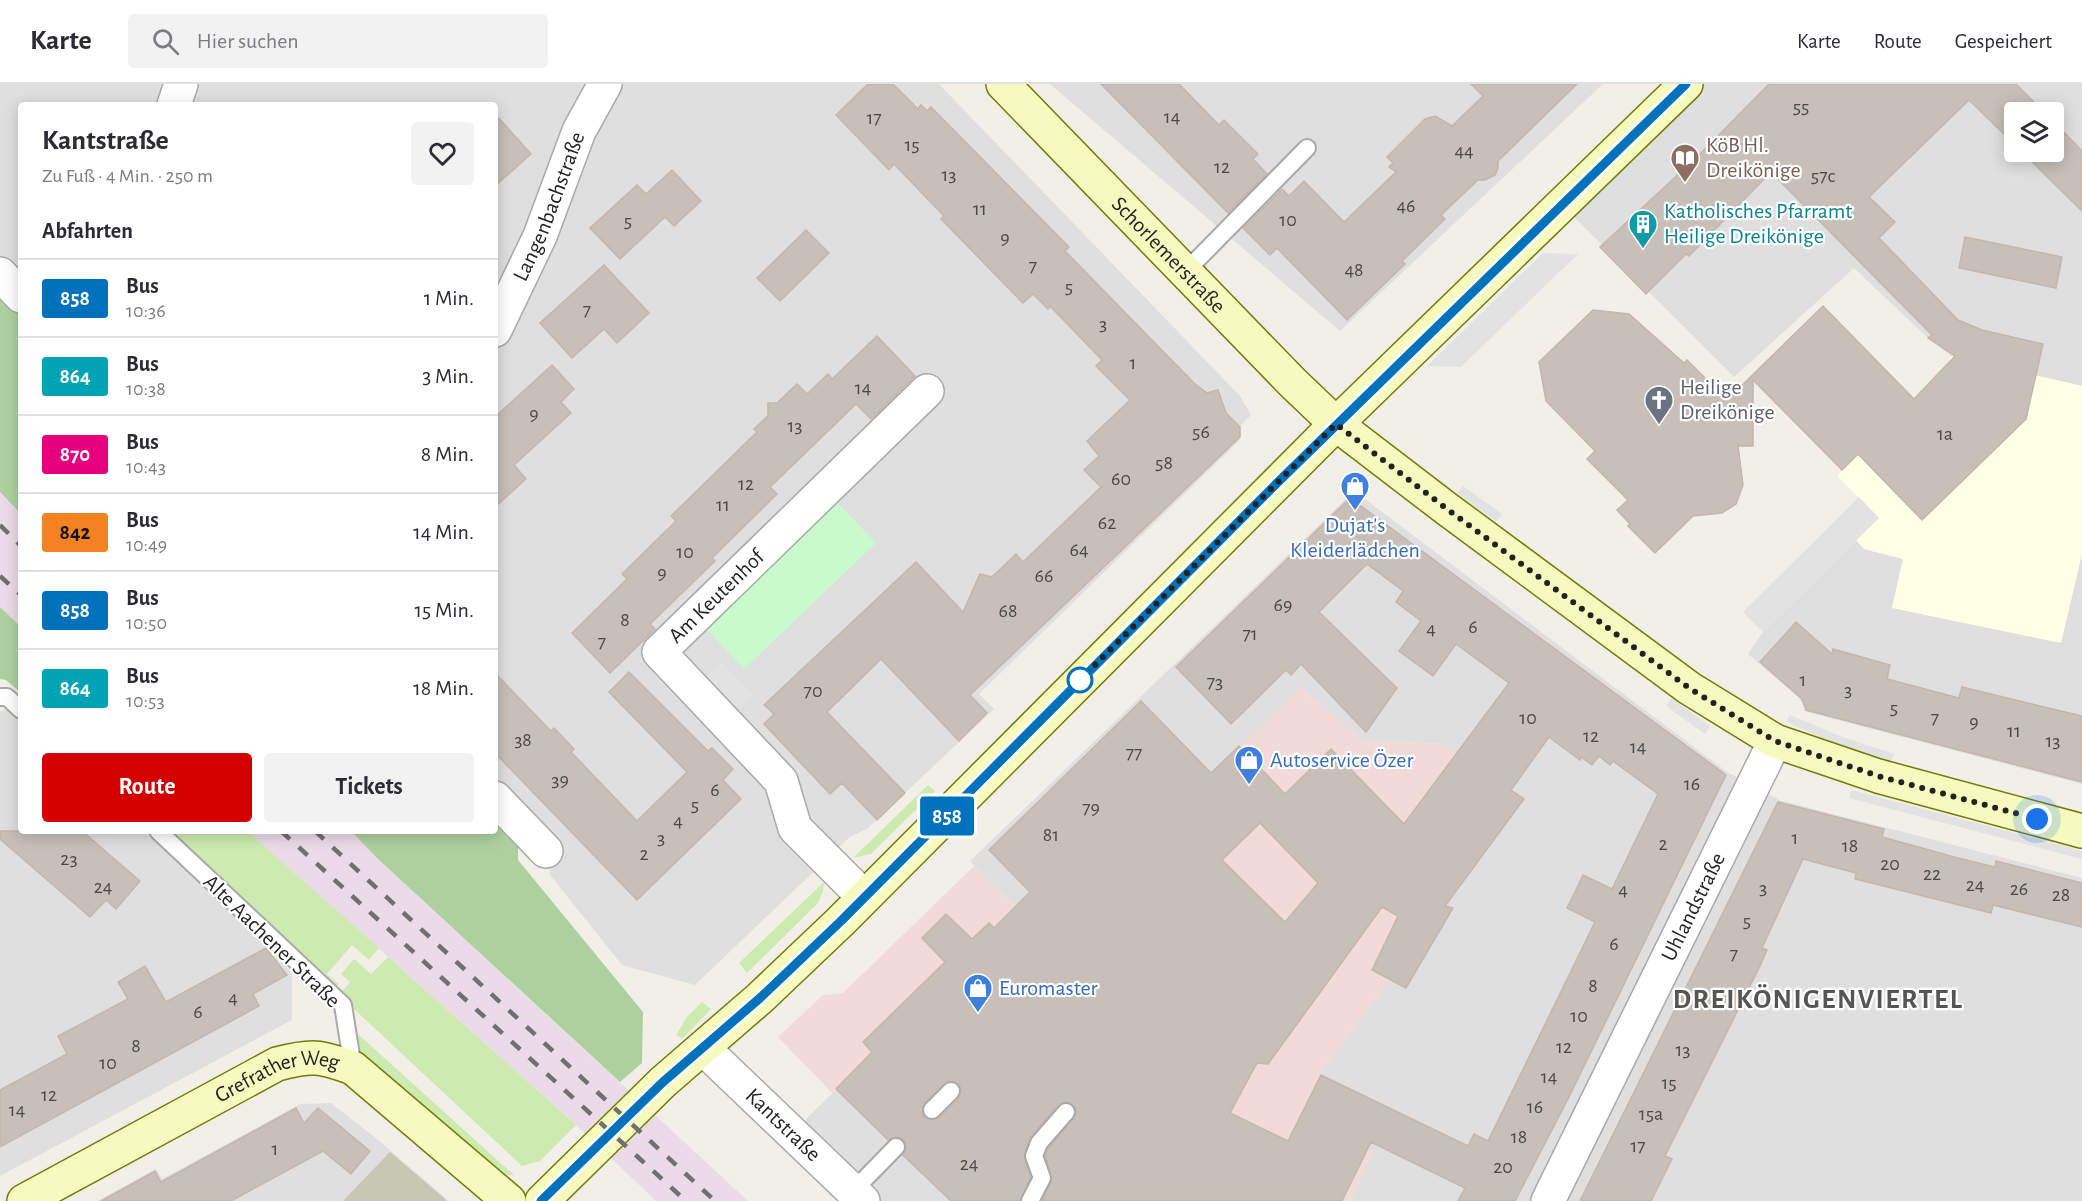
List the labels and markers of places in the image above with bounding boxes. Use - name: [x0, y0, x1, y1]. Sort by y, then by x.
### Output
- place label: KöB Hl. Dreikönige: [1706, 134, 1801, 181]
- library icon: KöB Hl. Dreikönige: [1669, 142, 1701, 184]
- place label: Katholisches Pfarramt Heilige Dreikönige: [1664, 200, 1852, 247]
- building icon: Katholisches Pfarramt Heilige Dreikönige: [1627, 208, 1659, 250]
- place label: Heilige Dreikönige: [1680, 376, 1775, 423]
- church icon: Heilige Dreikönige: [1643, 384, 1675, 426]
- shop icon: Dujat's Kleiderlädchen: [1339, 470, 1371, 512]
- place label: Dujat's Kleiderlädchen: [1290, 514, 1420, 561]
- unlabelled marker: [1067, 667, 1093, 693]
- shop icon: Autoservice Özer: [1233, 744, 1265, 786]
- place label: Autoservice Özer: [1270, 749, 1414, 771]
- shop icon: Euromaster: [962, 972, 994, 1014]
- place label: Euromaster: [999, 977, 1098, 999]

